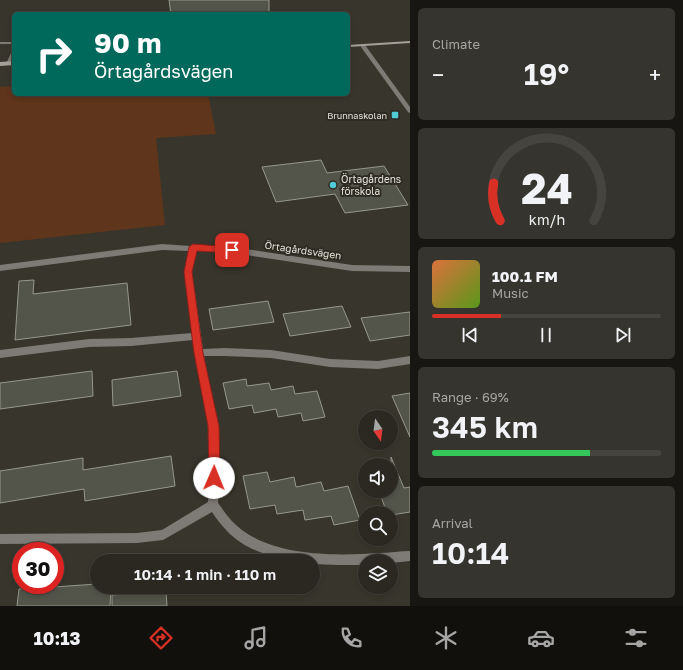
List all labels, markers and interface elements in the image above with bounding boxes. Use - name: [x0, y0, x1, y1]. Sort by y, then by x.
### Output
- text: 90 m: [94, 26, 161, 59]
- icon: right: [28, 28, 80, 80]
- text: Climate: [432, 36, 480, 52]
- text: 19°: [524, 56, 569, 92]
- text: Örtagårdsvägen: [94, 60, 233, 82]
- text: −: [432, 61, 444, 88]
- text: +: [649, 61, 661, 88]
- place label: Brunnaskolan: [327, 110, 387, 121]
- marker: Brunnaskolan: [390, 110, 400, 120]
- text: 24: [521, 163, 572, 213]
- place label: Örtagårdens förskola: [341, 172, 401, 197]
- marker: Örtagårdens förskola: [328, 180, 338, 190]
- text: km/h: [528, 211, 565, 228]
- pin: [215, 233, 249, 267]
- street label: Örtagårdsvägen: [264, 238, 342, 261]
- icon: arrive: [221, 239, 243, 261]
- text: 100.1 FM: [492, 267, 558, 285]
- text: Music: [492, 285, 529, 301]
- icon: previous: [459, 324, 481, 346]
- icon: pause: [535, 324, 557, 346]
- icon: next: [612, 324, 634, 346]
- text: Range · 69%: [432, 389, 509, 405]
- text: 345 km: [432, 409, 538, 445]
- north arrow: [358, 410, 398, 450]
- map controls: [358, 410, 398, 594]
- position arrow: [193, 457, 235, 499]
- button: sound: [358, 458, 398, 498]
- button: search: [358, 506, 398, 546]
- text: Arrival: [432, 515, 473, 531]
- text: 10:14: [432, 535, 510, 571]
- speed limit sign: 30: [12, 542, 64, 594]
- button: layers: [358, 554, 398, 594]
- text: 10:14 · 1 min · 110 m: [134, 565, 276, 583]
- icon: directions: [147, 624, 175, 652]
- icon: music: [242, 624, 270, 652]
- icon: phone: [337, 624, 365, 652]
- icon: climate: [432, 624, 460, 652]
- icon: car: [527, 624, 555, 652]
- icon: filters: [622, 624, 650, 652]
- text: 10:13: [33, 627, 80, 649]

